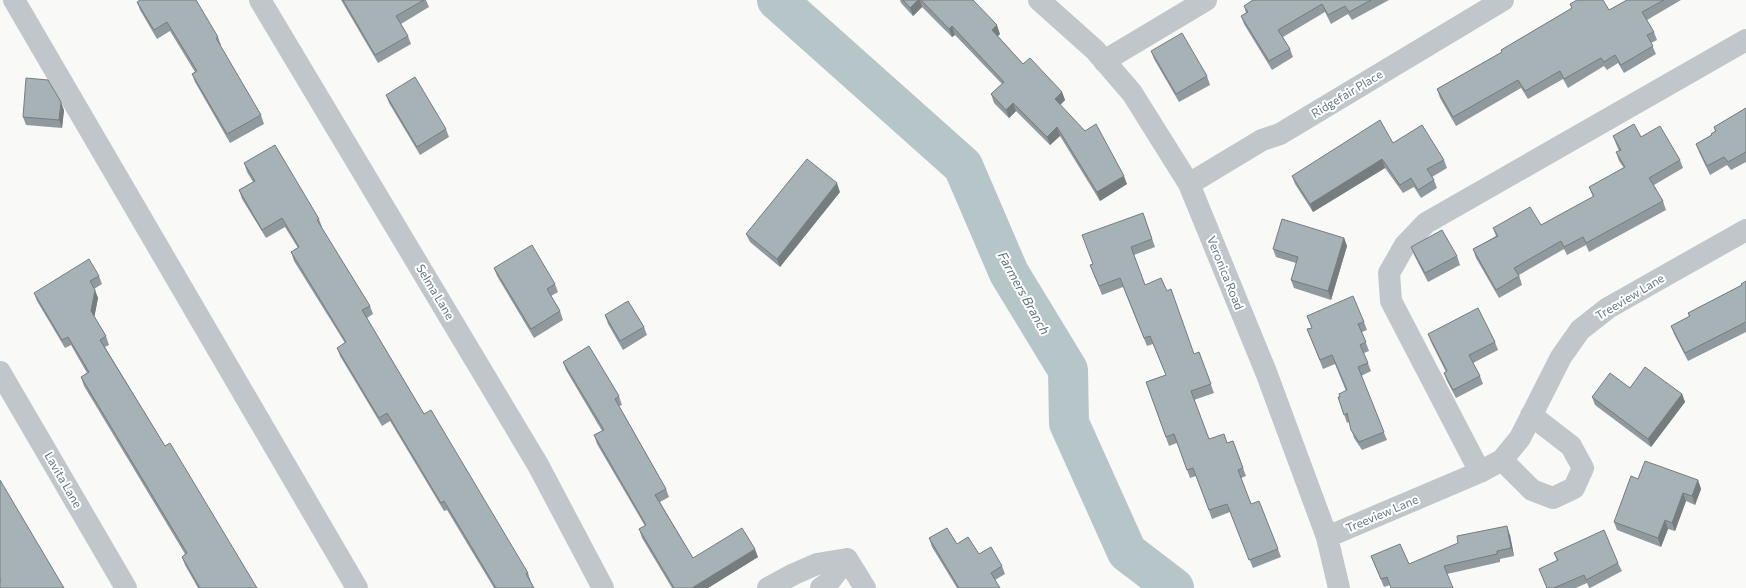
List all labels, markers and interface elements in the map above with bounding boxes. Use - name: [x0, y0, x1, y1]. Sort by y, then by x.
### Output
- street label: Ridgefair Place: [1308, 66, 1385, 120]
- street label: Veronica Road: [1205, 234, 1247, 311]
- water label: Farmers Branch: [995, 249, 1053, 337]
- street label: Selma Lane: [414, 261, 458, 322]
- street label: Treeview Lane: [1593, 270, 1666, 322]
- street label: Lavita Lane: [42, 449, 85, 510]
- street label: Treeview Lane: [1343, 492, 1420, 535]

